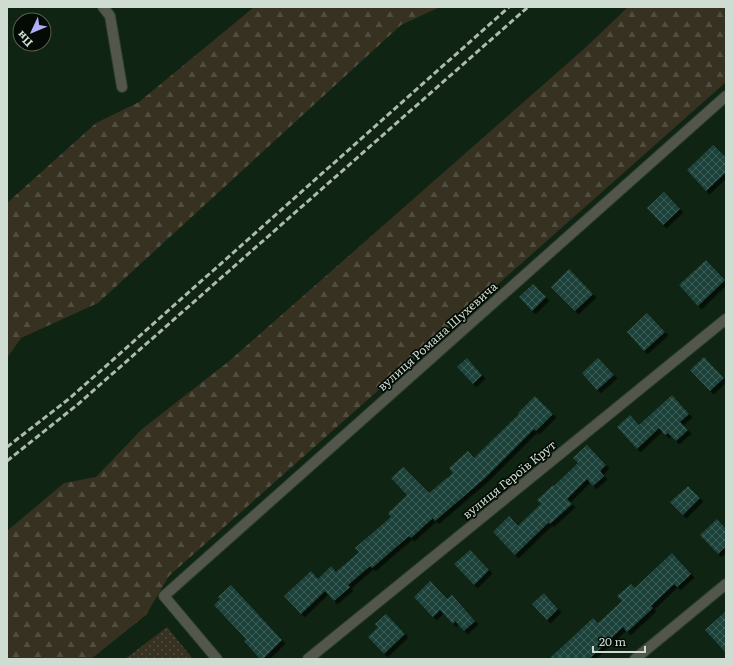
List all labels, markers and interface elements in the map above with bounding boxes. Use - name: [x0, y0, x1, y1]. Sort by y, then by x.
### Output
- north arrow: [12, 12, 52, 52]
- text: Пн: [12, 28, 36, 51]
- street label: вулиця Романа Шухевича: [373, 277, 501, 395]
- street label: вулиця Героїв Крут: [458, 435, 560, 523]
- scale bar: [593, 628, 645, 654]
- text: 20 m: [599, 632, 626, 650]

